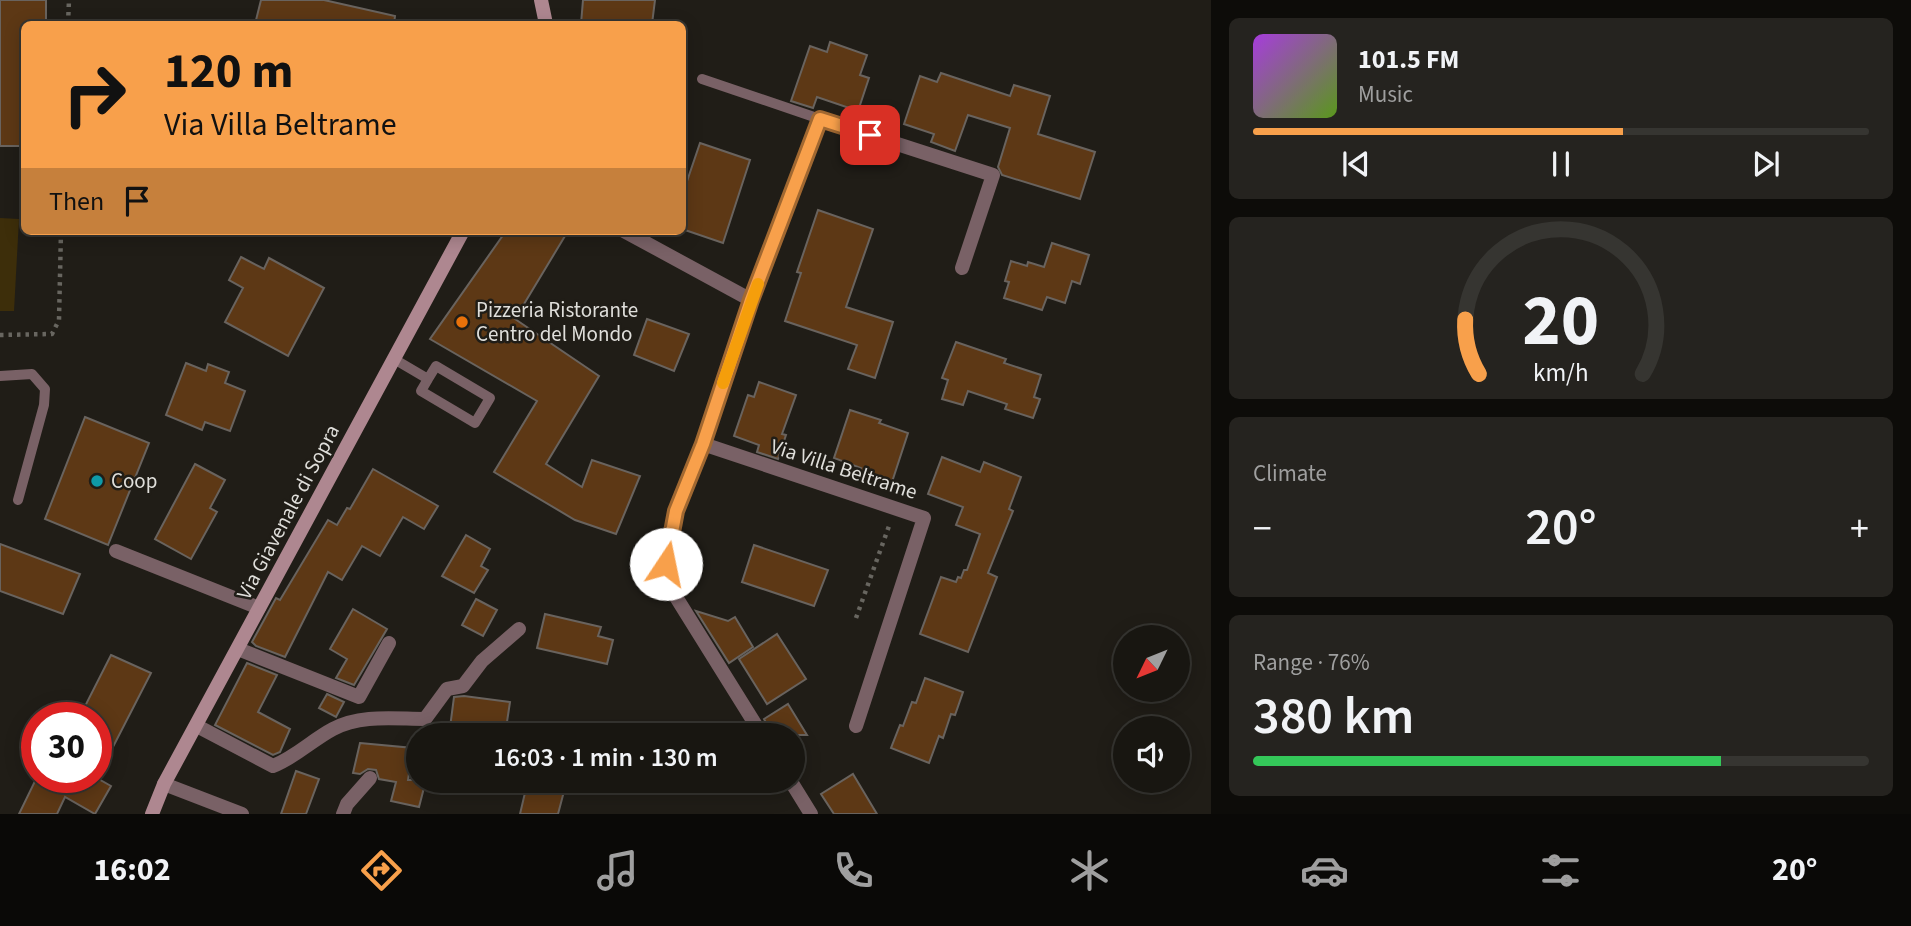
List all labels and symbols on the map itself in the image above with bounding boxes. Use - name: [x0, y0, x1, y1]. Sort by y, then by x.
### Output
- pin: [840, 105, 900, 165]
- place label: Pizzeria Ristorante Centro del Mondo: [476, 295, 638, 349]
- marker: Pizzeria Ristorante Centro del Mondo: [454, 314, 470, 330]
- street label: Via Giavenale di Sopra: [229, 419, 347, 605]
- street label: Via Villa Beltrame: [767, 431, 921, 507]
- place label: Coop: [111, 466, 157, 496]
- marker: Coop: [89, 473, 105, 489]
- position arrow: [629, 527, 703, 601]
- north arrow: [1113, 625, 1190, 702]
- speed limit sign: 30: [21, 702, 112, 793]

